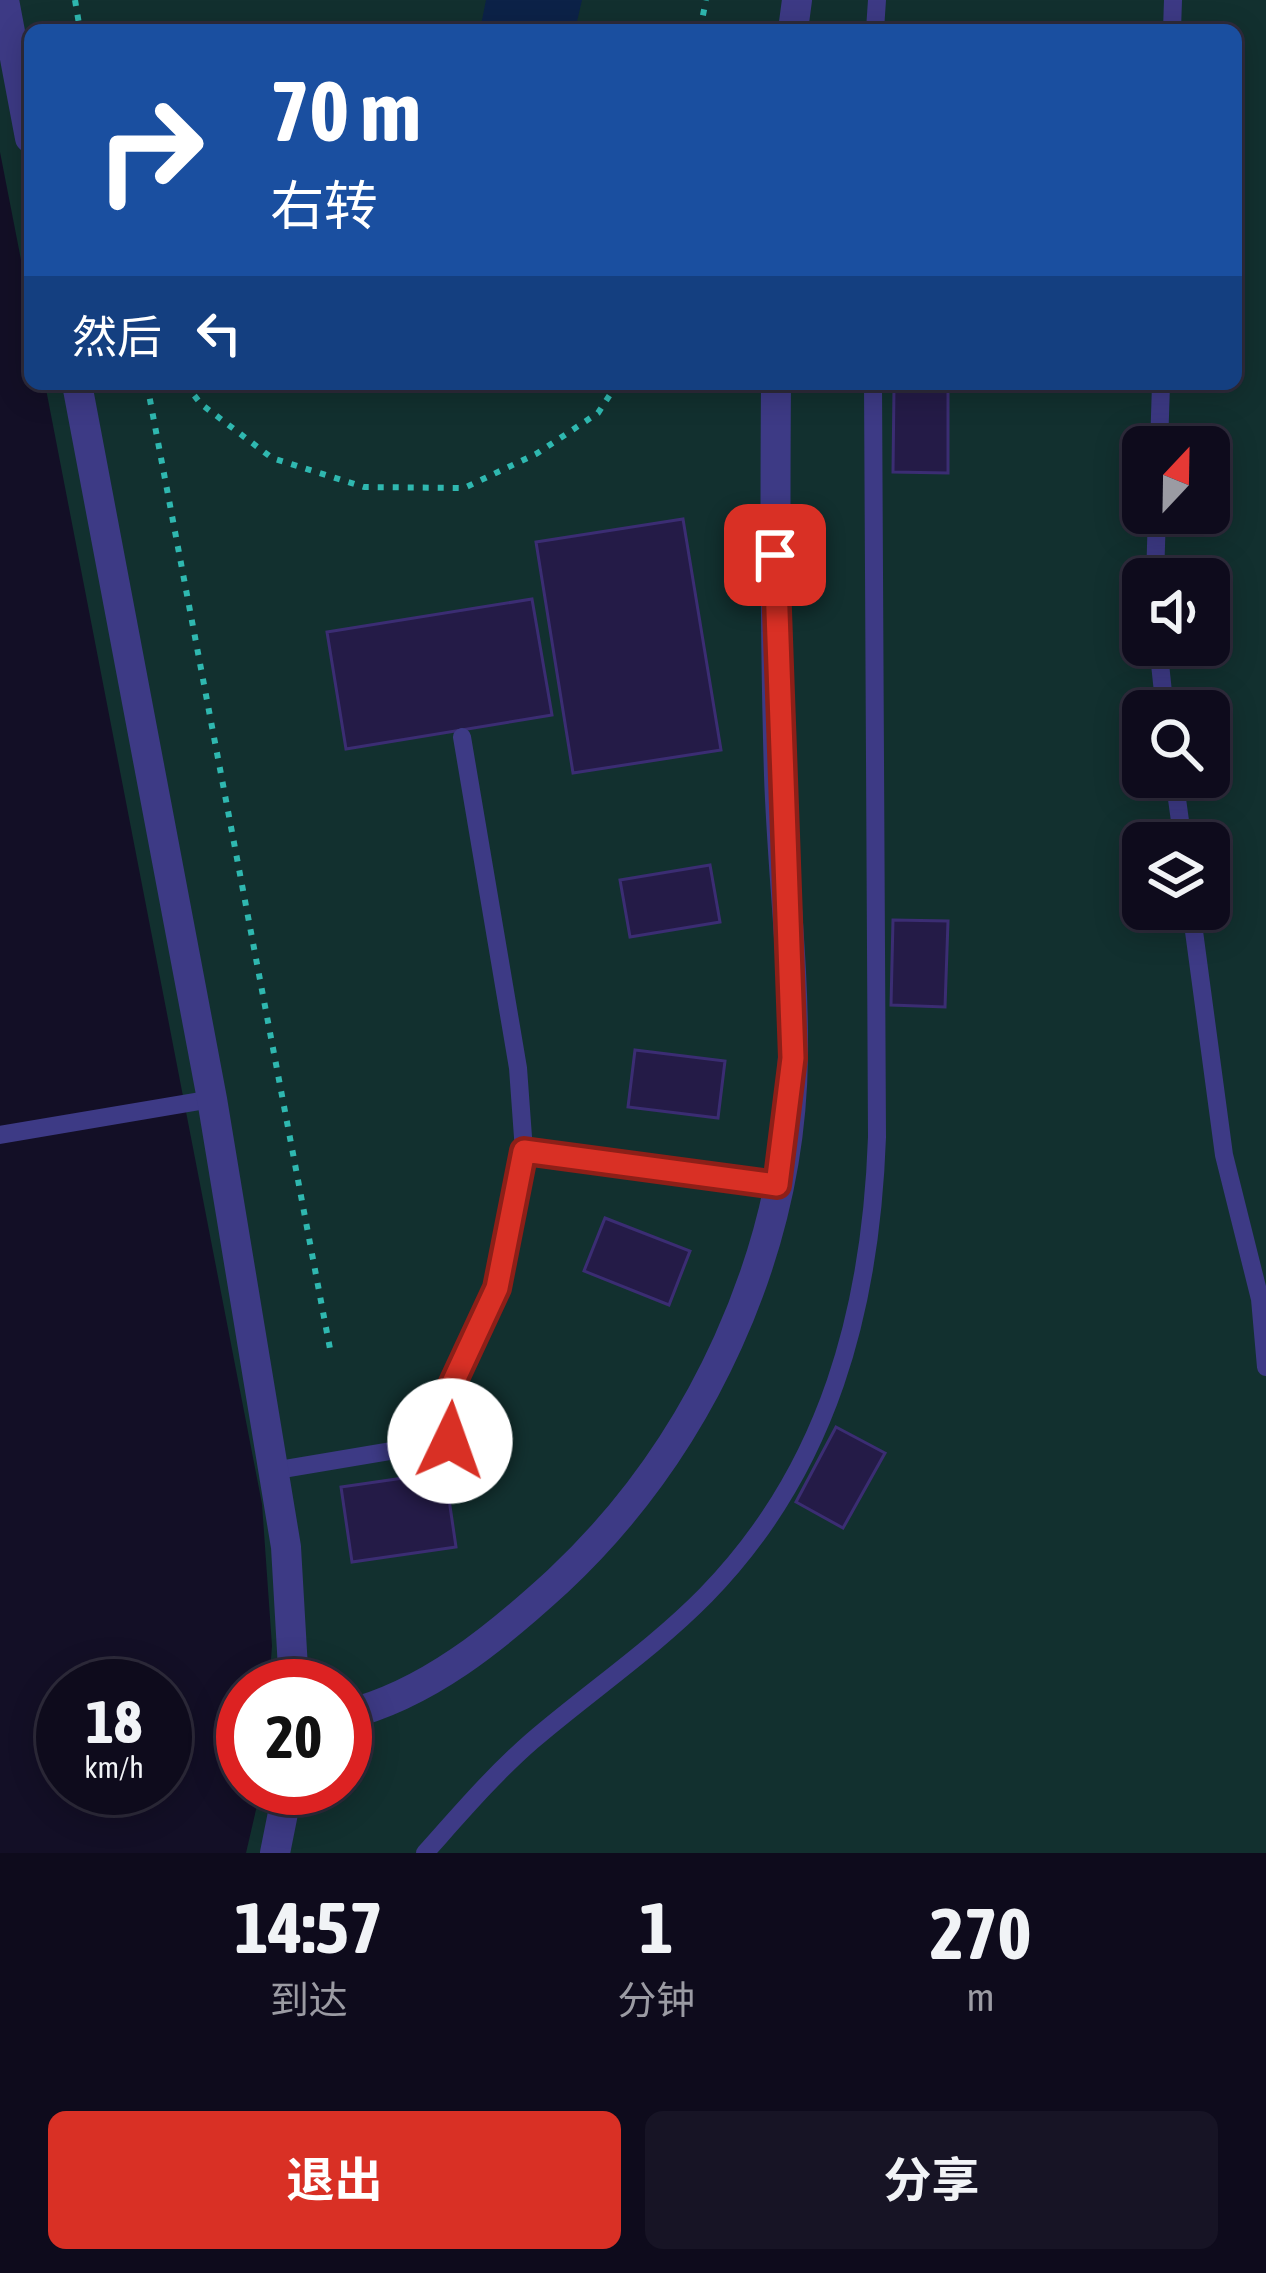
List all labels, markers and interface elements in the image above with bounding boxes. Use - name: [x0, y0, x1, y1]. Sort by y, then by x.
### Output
- text: 70 m: [270, 63, 421, 159]
- icon: right: [72, 72, 228, 228]
- text: 右转: [270, 175, 378, 236]
- icon: left: [186, 300, 252, 366]
- text: 然后: [72, 311, 162, 363]
- north arrow: [1122, 426, 1230, 534]
- map controls: [1122, 426, 1230, 930]
- pin: [724, 504, 826, 606]
- icon: arrive: [742, 522, 808, 588]
- button: sound: [1122, 558, 1230, 666]
- button: search: [1122, 690, 1230, 798]
- button: layers: [1122, 822, 1230, 930]
- position arrow: [387, 1378, 513, 1504]
- speed limit sign: 20: [216, 1659, 372, 1815]
- text: 18: [86, 1687, 142, 1756]
- text: km/h: [84, 1750, 144, 1784]
- text: 14:57: [235, 1886, 383, 1968]
- text: 1: [639, 1886, 673, 1968]
- text: 270: [930, 1892, 1031, 1974]
- text: m: [967, 1975, 995, 2019]
- text: 到达: [270, 1978, 348, 2022]
- text: 分钟: [617, 1978, 695, 2022]
- button: 退出: [48, 2111, 621, 2249]
- button: 分享: [645, 2111, 1218, 2249]

